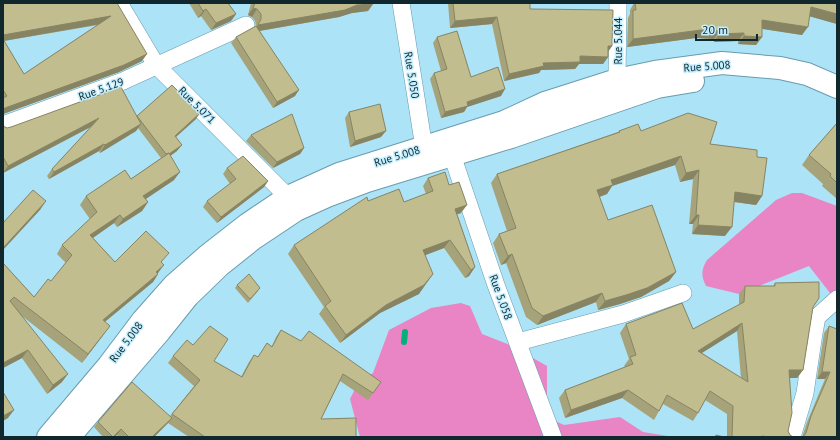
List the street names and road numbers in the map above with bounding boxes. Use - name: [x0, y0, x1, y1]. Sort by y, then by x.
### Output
- street label: Rue 5.044: [611, 17, 625, 65]
- street label: Rue 5.050: [401, 51, 423, 99]
- street label: Rue 5.008: [683, 57, 731, 75]
- street label: Rue 5.129: [76, 74, 126, 104]
- street label: Rue 5.071: [175, 83, 219, 127]
- street label: Rue 5.008: [372, 142, 422, 170]
- street label: Rue 5.058: [486, 272, 516, 322]
- street label: Rue 5.008: [106, 319, 146, 365]

